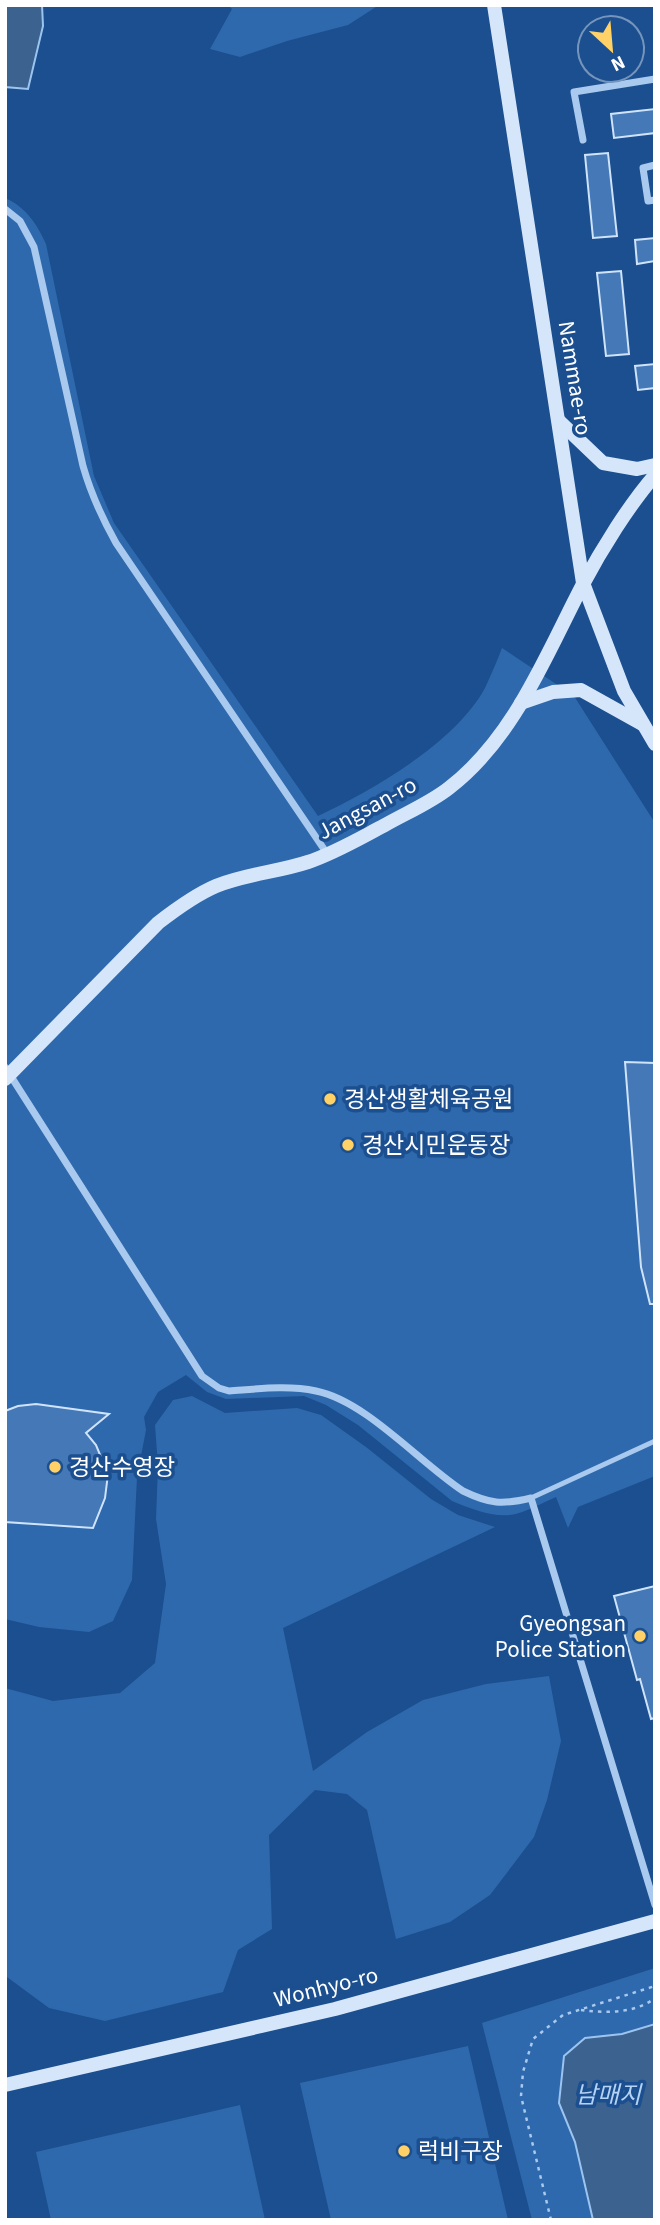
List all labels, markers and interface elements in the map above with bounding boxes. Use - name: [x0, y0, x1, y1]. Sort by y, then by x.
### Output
- north arrow: [576, 14, 646, 84]
- text: N: [606, 48, 629, 78]
- street label: Nammae-ro: [550, 319, 600, 437]
- street label: Jangsan-ro: [312, 768, 422, 848]
- place label: 경산생활체육공원: [344, 1083, 513, 1116]
- marker: 경산생활체육공원: [322, 1091, 338, 1107]
- place label: 경산시민운동장: [362, 1129, 510, 1162]
- marker: 경산시민운동장: [340, 1137, 356, 1153]
- place label: 경산수영장: [69, 1451, 175, 1484]
- marker: 경산수영장: [47, 1459, 63, 1475]
- place label: Gyeongsan Police Station: [495, 1607, 626, 1666]
- marker: Gyeongsan Police Station: [632, 1628, 648, 1644]
- street label: Wonhyo-ro: [270, 1958, 382, 2016]
- water label: 남매지: [575, 2078, 643, 2113]
- place label: 럭비구장: [418, 2135, 503, 2168]
- marker: 럭비구장: [396, 2143, 412, 2159]

